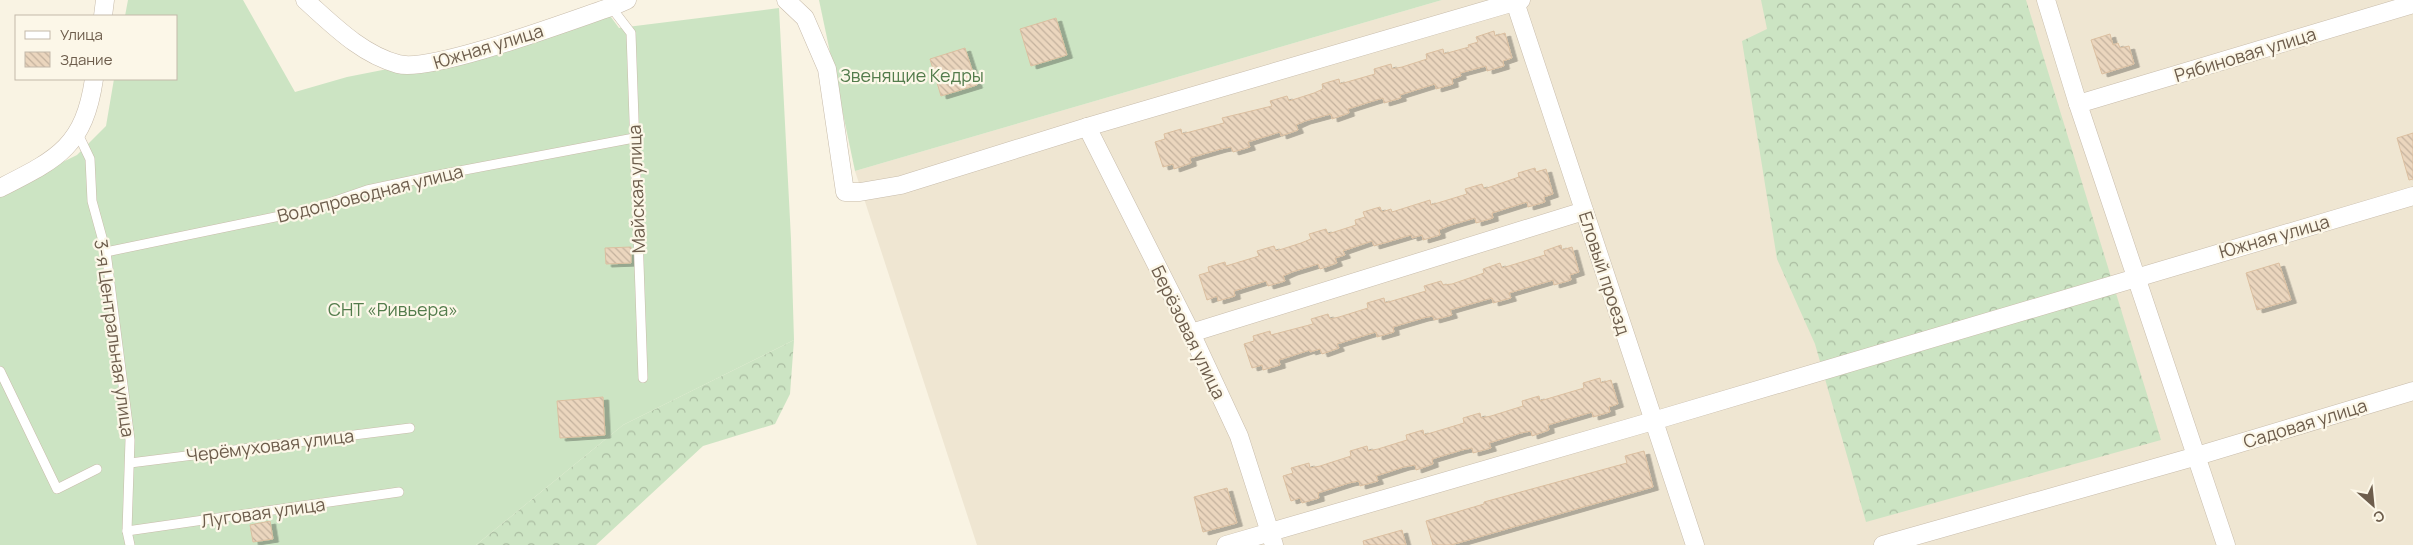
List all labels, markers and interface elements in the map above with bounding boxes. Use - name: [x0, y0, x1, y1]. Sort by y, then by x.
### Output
- legend: [15, 15, 178, 80]
- street label: Южная улица: [430, 18, 546, 74]
- street label: Рябиновая улица: [2171, 21, 2319, 87]
- text: Улица: [60, 24, 103, 45]
- text: Здание: [60, 49, 113, 70]
- park label: Звенящие Кедры: [840, 63, 984, 87]
- street label: Майская улица: [622, 124, 650, 254]
- street label: Водопроводная улица: [275, 158, 465, 228]
- street label: Еловый проезд: [1574, 208, 1636, 338]
- street label: Южная улица: [2216, 209, 2332, 263]
- street label: 3-я Центральная улица: [89, 237, 141, 439]
- street label: Берёзовая улица: [1146, 261, 1232, 403]
- park label: СНТ «Ривьера»: [328, 297, 458, 321]
- street label: Садовая улица: [2240, 393, 2370, 453]
- street label: Черёмуховая улица: [185, 423, 355, 467]
- north arrow: [2348, 480, 2398, 530]
- street label: Луговая улица: [199, 491, 327, 533]
- text: С: [2370, 506, 2388, 528]

